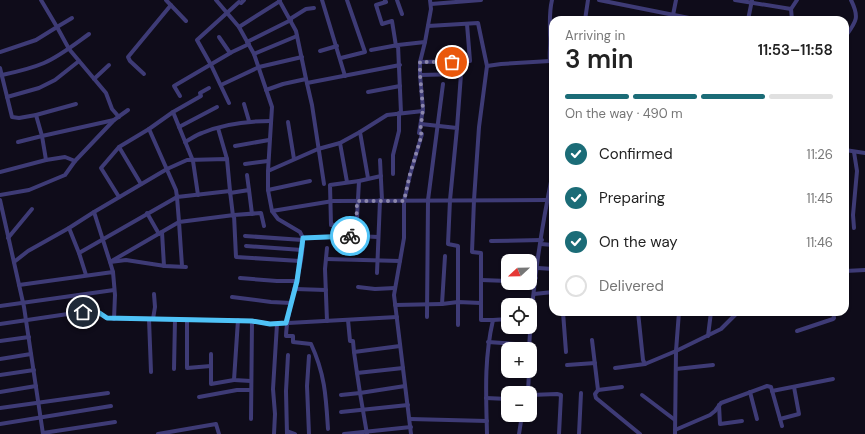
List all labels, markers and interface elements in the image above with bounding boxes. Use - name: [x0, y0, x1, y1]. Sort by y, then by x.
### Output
- text: Arriving in: [565, 27, 625, 44]
- text: 11:53–11:58: [758, 40, 833, 60]
- text: 3 min: [565, 42, 634, 76]
- pin: [435, 45, 469, 79]
- icon: bag: [441, 51, 463, 73]
- text: On the way · 490 m: [565, 105, 683, 122]
- icon: check: [565, 143, 587, 165]
- text: Confirmed: [599, 144, 673, 164]
- text: 11:26: [807, 146, 833, 163]
- icon: check: [565, 187, 587, 209]
- text: Preparing: [599, 188, 665, 208]
- text: 11:45: [806, 190, 833, 207]
- courier: [330, 216, 370, 256]
- icon: bike: [339, 225, 361, 247]
- icon: check: [565, 231, 587, 253]
- text: On the way: [599, 232, 678, 252]
- text: 11:46: [806, 234, 833, 251]
- north arrow: [501, 254, 537, 290]
- map controls: [501, 254, 537, 422]
- text: Delivered: [599, 276, 664, 296]
- pin: [66, 295, 100, 329]
- button: locate: [501, 298, 537, 334]
- icon: home: [72, 301, 94, 323]
- button: +: [501, 342, 537, 378]
- button: −: [501, 386, 537, 422]

